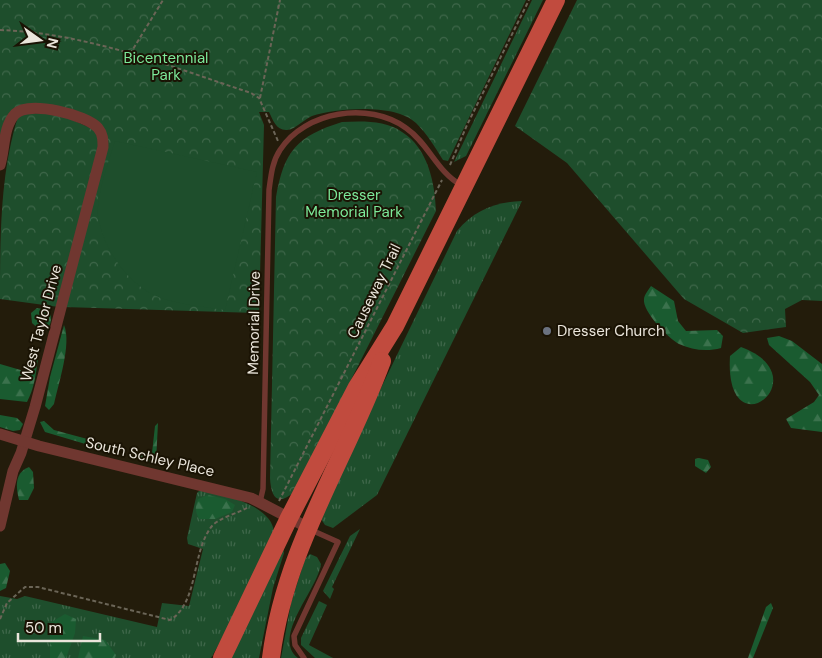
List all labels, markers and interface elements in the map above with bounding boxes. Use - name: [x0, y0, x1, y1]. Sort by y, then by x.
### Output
- north arrow: [15, 15, 65, 65]
- text: N: [43, 36, 63, 50]
- park label: Bicentennial Park: [124, 48, 208, 85]
- park label: Dresser Memorial Park: [305, 185, 403, 222]
- street label: Causeway Trail: [342, 240, 406, 342]
- street label: West Taylor Drive: [16, 262, 66, 384]
- street label: Memorial Drive: [243, 271, 265, 375]
- place label: Dresser Church: [557, 321, 665, 341]
- marker: Dresser Church: [541, 325, 553, 337]
- street label: South Schley Place: [84, 432, 216, 482]
- scale bar: [18, 610, 100, 642]
- text: 50 m: [25, 618, 62, 638]

